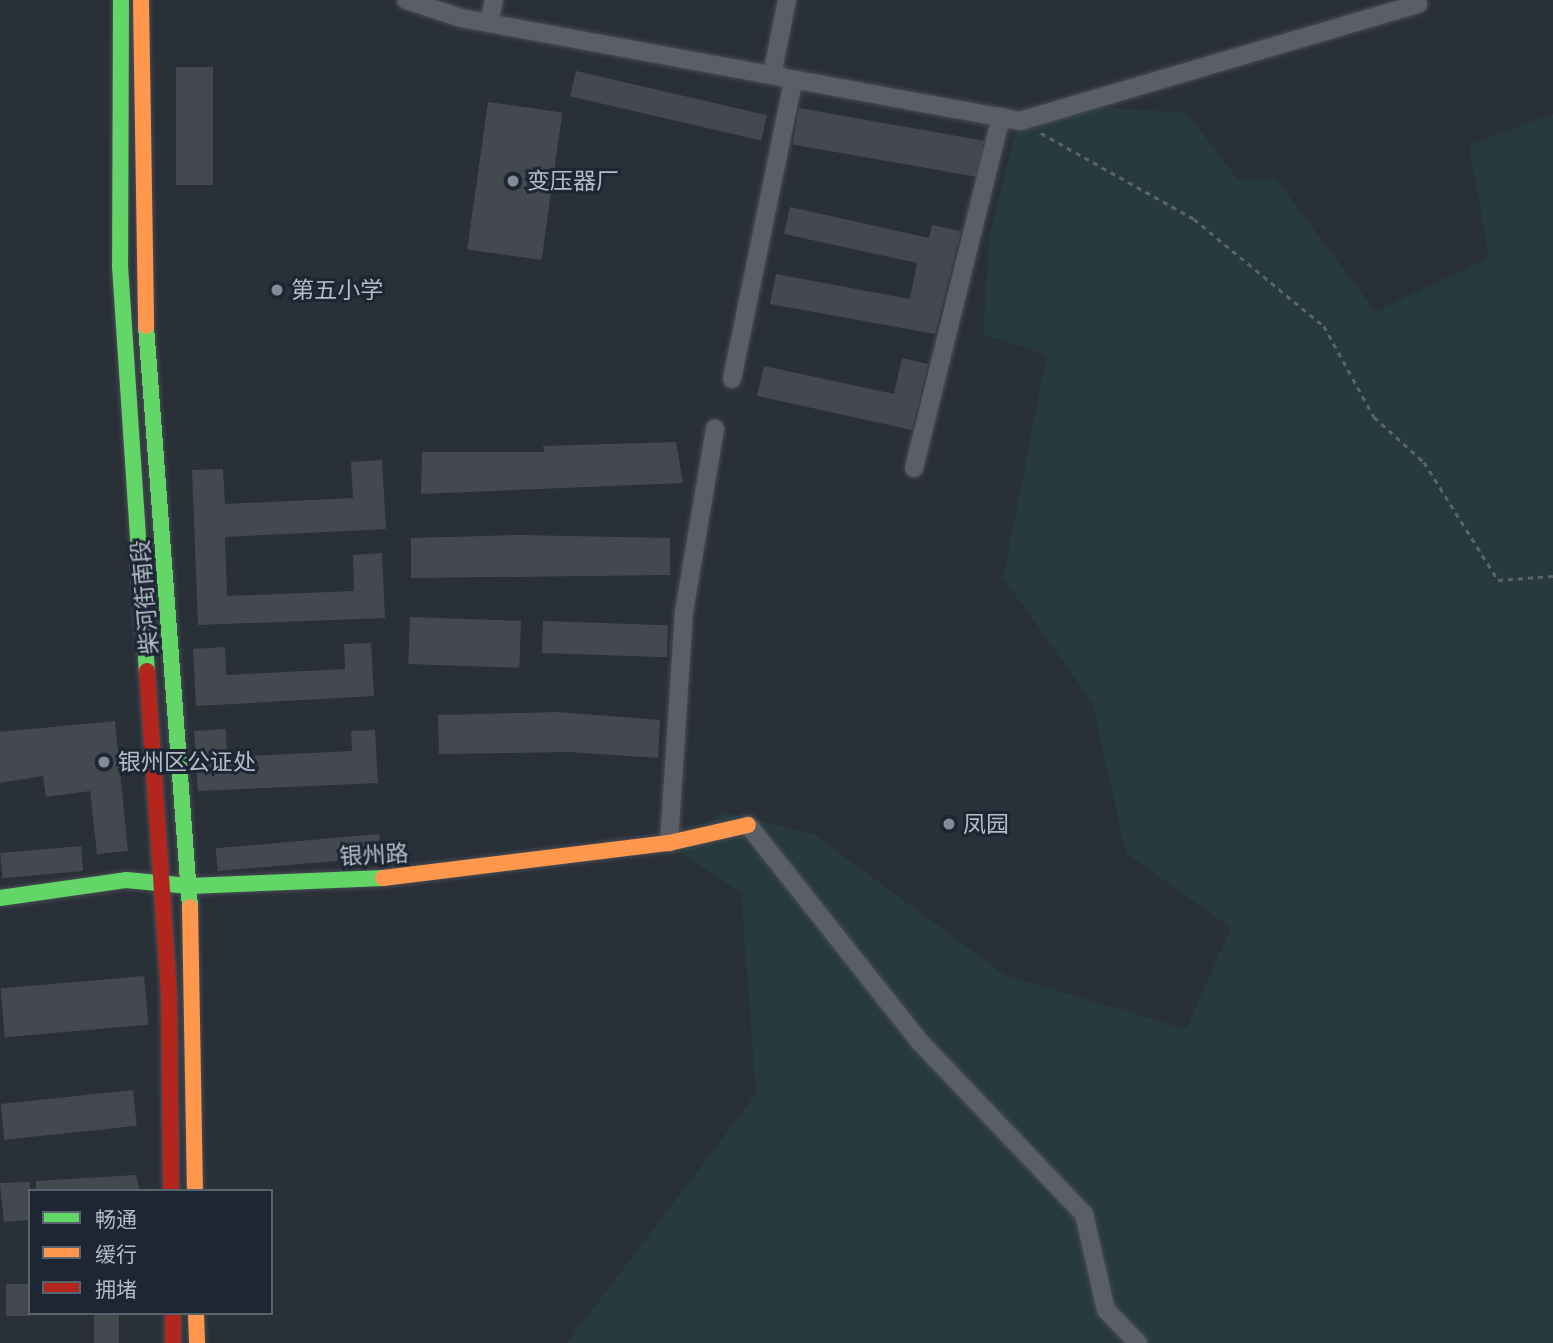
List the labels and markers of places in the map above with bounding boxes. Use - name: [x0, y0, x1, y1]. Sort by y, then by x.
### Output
- place label: 变压器厂: [527, 167, 619, 195]
- marker: 变压器厂: [505, 173, 521, 189]
- place label: 第五小学: [291, 276, 383, 304]
- marker: 第五小学: [269, 282, 285, 298]
- place label: 银州区公证处: [118, 748, 256, 776]
- marker: 银州区公证处: [96, 754, 112, 770]
- place label: 凤园: [963, 810, 1009, 838]
- marker: 凤园: [941, 816, 957, 832]

